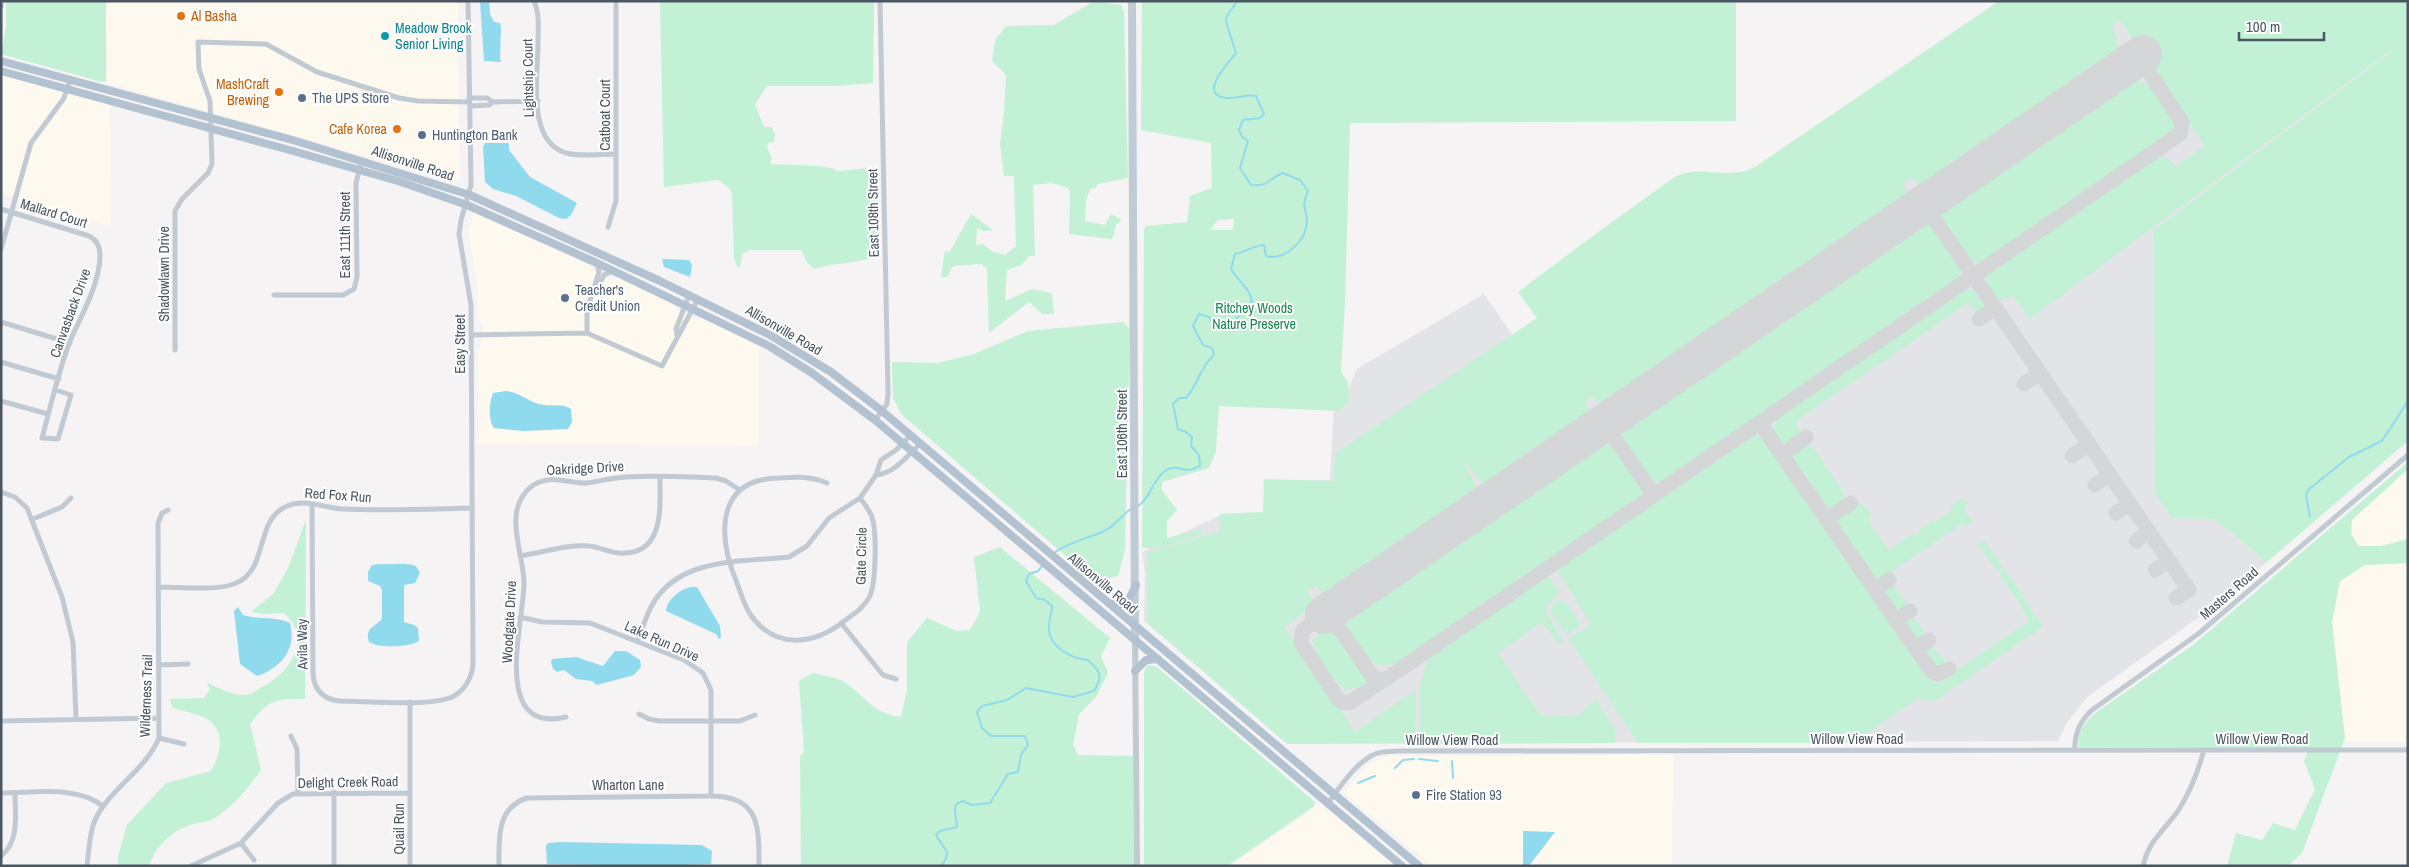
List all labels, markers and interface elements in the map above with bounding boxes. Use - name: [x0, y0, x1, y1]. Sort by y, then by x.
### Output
- place label: Al Basha: [190, 7, 238, 25]
- marker: Al Basha: [175, 10, 187, 22]
- scale bar: [2239, 10, 2324, 42]
- text: 100 m: [2246, 16, 2280, 37]
- place label: Meadow Brook Senior Living: [395, 19, 472, 53]
- marker: Meadow Brook Senior Living: [379, 30, 391, 42]
- street label: Lightship Court: [518, 39, 538, 117]
- place label: MashCraft Brewing: [216, 75, 270, 109]
- street label: Catboat Court: [596, 79, 614, 151]
- marker: MashCraft Brewing: [273, 86, 285, 98]
- place label: The UPS Store: [312, 89, 389, 107]
- marker: The UPS Store: [296, 92, 308, 104]
- place label: Cafe Korea: [329, 120, 388, 138]
- marker: Cafe Korea: [391, 123, 403, 135]
- place label: Huntington Bank: [432, 126, 518, 144]
- marker: Huntington Bank: [416, 129, 428, 141]
- street label: Allisonville Road: [369, 141, 456, 185]
- street label: East 108th Street: [863, 168, 883, 258]
- street label: East 111th Street: [336, 191, 354, 279]
- street label: Mallard Court: [18, 194, 90, 232]
- street label: Shadowlawn Drive: [155, 226, 173, 322]
- street label: Canvasback Drive: [46, 266, 94, 360]
- place label: Teacher's Credit Union: [575, 281, 640, 315]
- marker: Teacher's Credit Union: [559, 292, 571, 304]
- park label: Ritchey Woods Nature Preserve: [1212, 299, 1296, 333]
- street label: Allisonville Road: [742, 300, 826, 359]
- street label: Easy Street: [451, 314, 469, 374]
- street label: East 106th Street: [1113, 390, 1131, 478]
- street label: Oakridge Drive: [546, 457, 624, 479]
- street label: Red Fox Run: [304, 484, 372, 506]
- street label: Gate Circle: [851, 527, 871, 585]
- street label: Allisonville Road: [1064, 548, 1142, 617]
- street label: Masters Road: [2196, 563, 2262, 623]
- street label: Woodgate Drive: [498, 580, 520, 664]
- street label: Lake Run Drive: [622, 617, 702, 665]
- street label: Avila Way: [293, 618, 311, 671]
- street label: Wilderness Trail: [136, 654, 156, 738]
- street label: Willow View Road: [1811, 730, 1903, 748]
- street label: Willow View Road: [2216, 730, 2308, 748]
- street label: Willow View Road: [1406, 731, 1498, 749]
- street label: Delight Creek Road: [297, 772, 399, 792]
- street label: Wharton Lane: [592, 776, 664, 794]
- place label: Fire Station 93: [1426, 786, 1502, 804]
- marker: Fire Station 93: [1410, 789, 1422, 801]
- street label: Quail Run: [390, 803, 408, 855]

